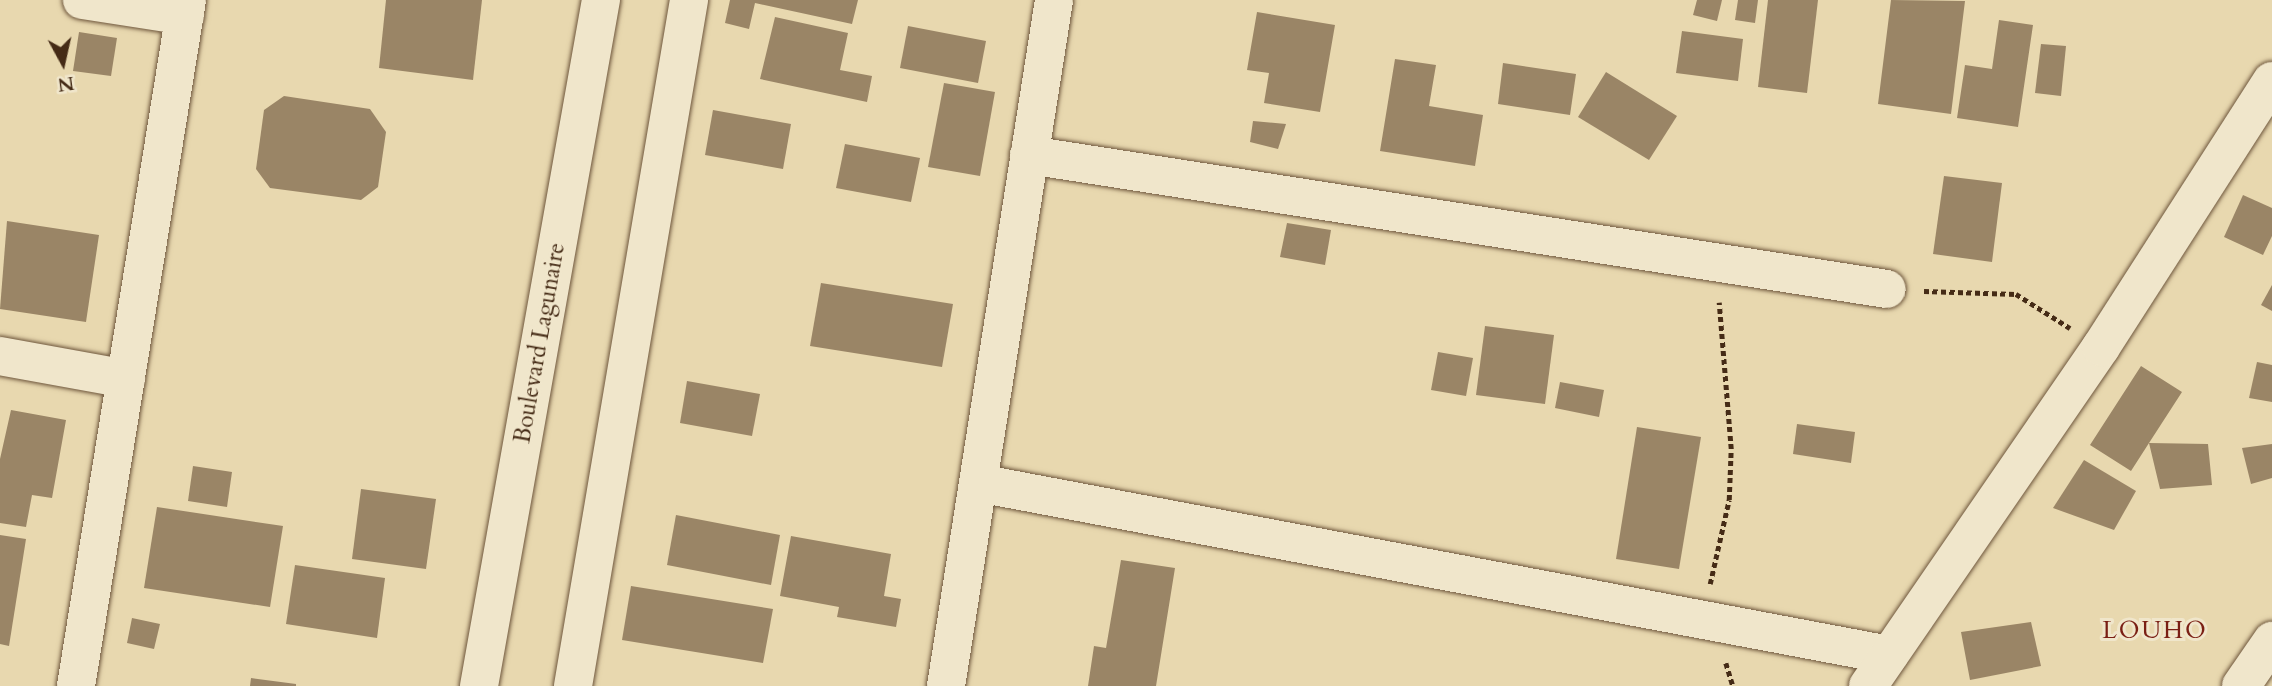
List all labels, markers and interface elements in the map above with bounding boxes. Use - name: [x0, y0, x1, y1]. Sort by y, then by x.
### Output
- north arrow: [28, 28, 98, 98]
- text: N: [56, 70, 76, 98]
- street label: Boulevard Lagunaire: [509, 241, 571, 445]
- district label: LOUHO: [2103, 617, 2207, 645]

